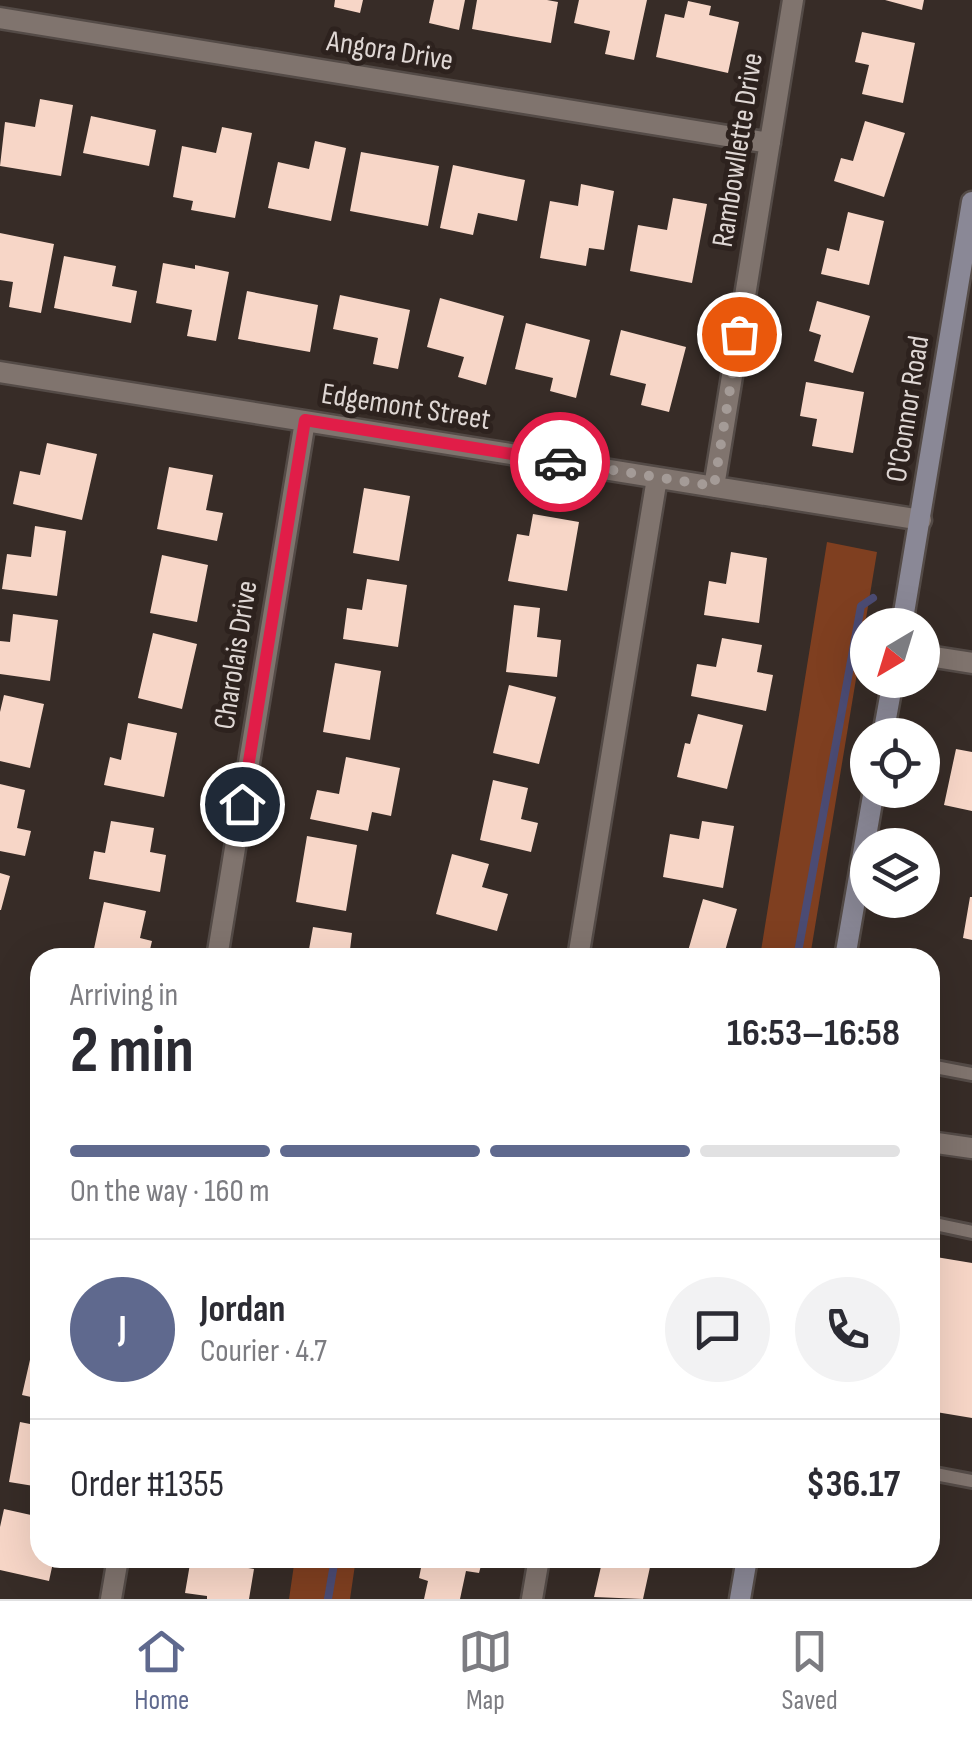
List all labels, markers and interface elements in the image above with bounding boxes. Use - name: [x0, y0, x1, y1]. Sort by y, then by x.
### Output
- street label: Angora Drive: [323, 23, 456, 79]
- street label: Rambowllette Drive: [705, 50, 771, 250]
- pin: [697, 292, 782, 377]
- icon: bag: [712, 307, 767, 362]
- street label: O'Connor Road: [879, 333, 937, 485]
- street label: Edgemont Street: [319, 376, 493, 438]
- courier: [510, 412, 610, 512]
- icon: car: [533, 435, 588, 490]
- street label: Charolais Drive: [206, 578, 266, 732]
- north arrow: [850, 608, 940, 698]
- map controls: [850, 608, 940, 918]
- button: locate: [850, 718, 940, 808]
- pin: [200, 762, 285, 847]
- icon: home: [215, 777, 270, 832]
- button: layers: [850, 828, 940, 918]
- text: Arriving in: [70, 976, 178, 1015]
- text: 16:53–16:58: [727, 1011, 900, 1056]
- text: 2 min: [70, 1013, 194, 1091]
- text: On the way · 160 m: [70, 1172, 269, 1211]
- button: chat: [665, 1277, 770, 1382]
- button: phone: [795, 1277, 900, 1382]
- text: Jordan: [200, 1287, 285, 1332]
- text: J: [118, 1307, 127, 1352]
- text: Courier · 4.7: [200, 1332, 327, 1371]
- text: Order #1355: [70, 1462, 224, 1507]
- text: $36.17: [806, 1462, 900, 1507]
- tab: Home: [134, 1624, 189, 1717]
- tab: Map: [458, 1624, 513, 1717]
- tab: Saved: [782, 1624, 838, 1717]

